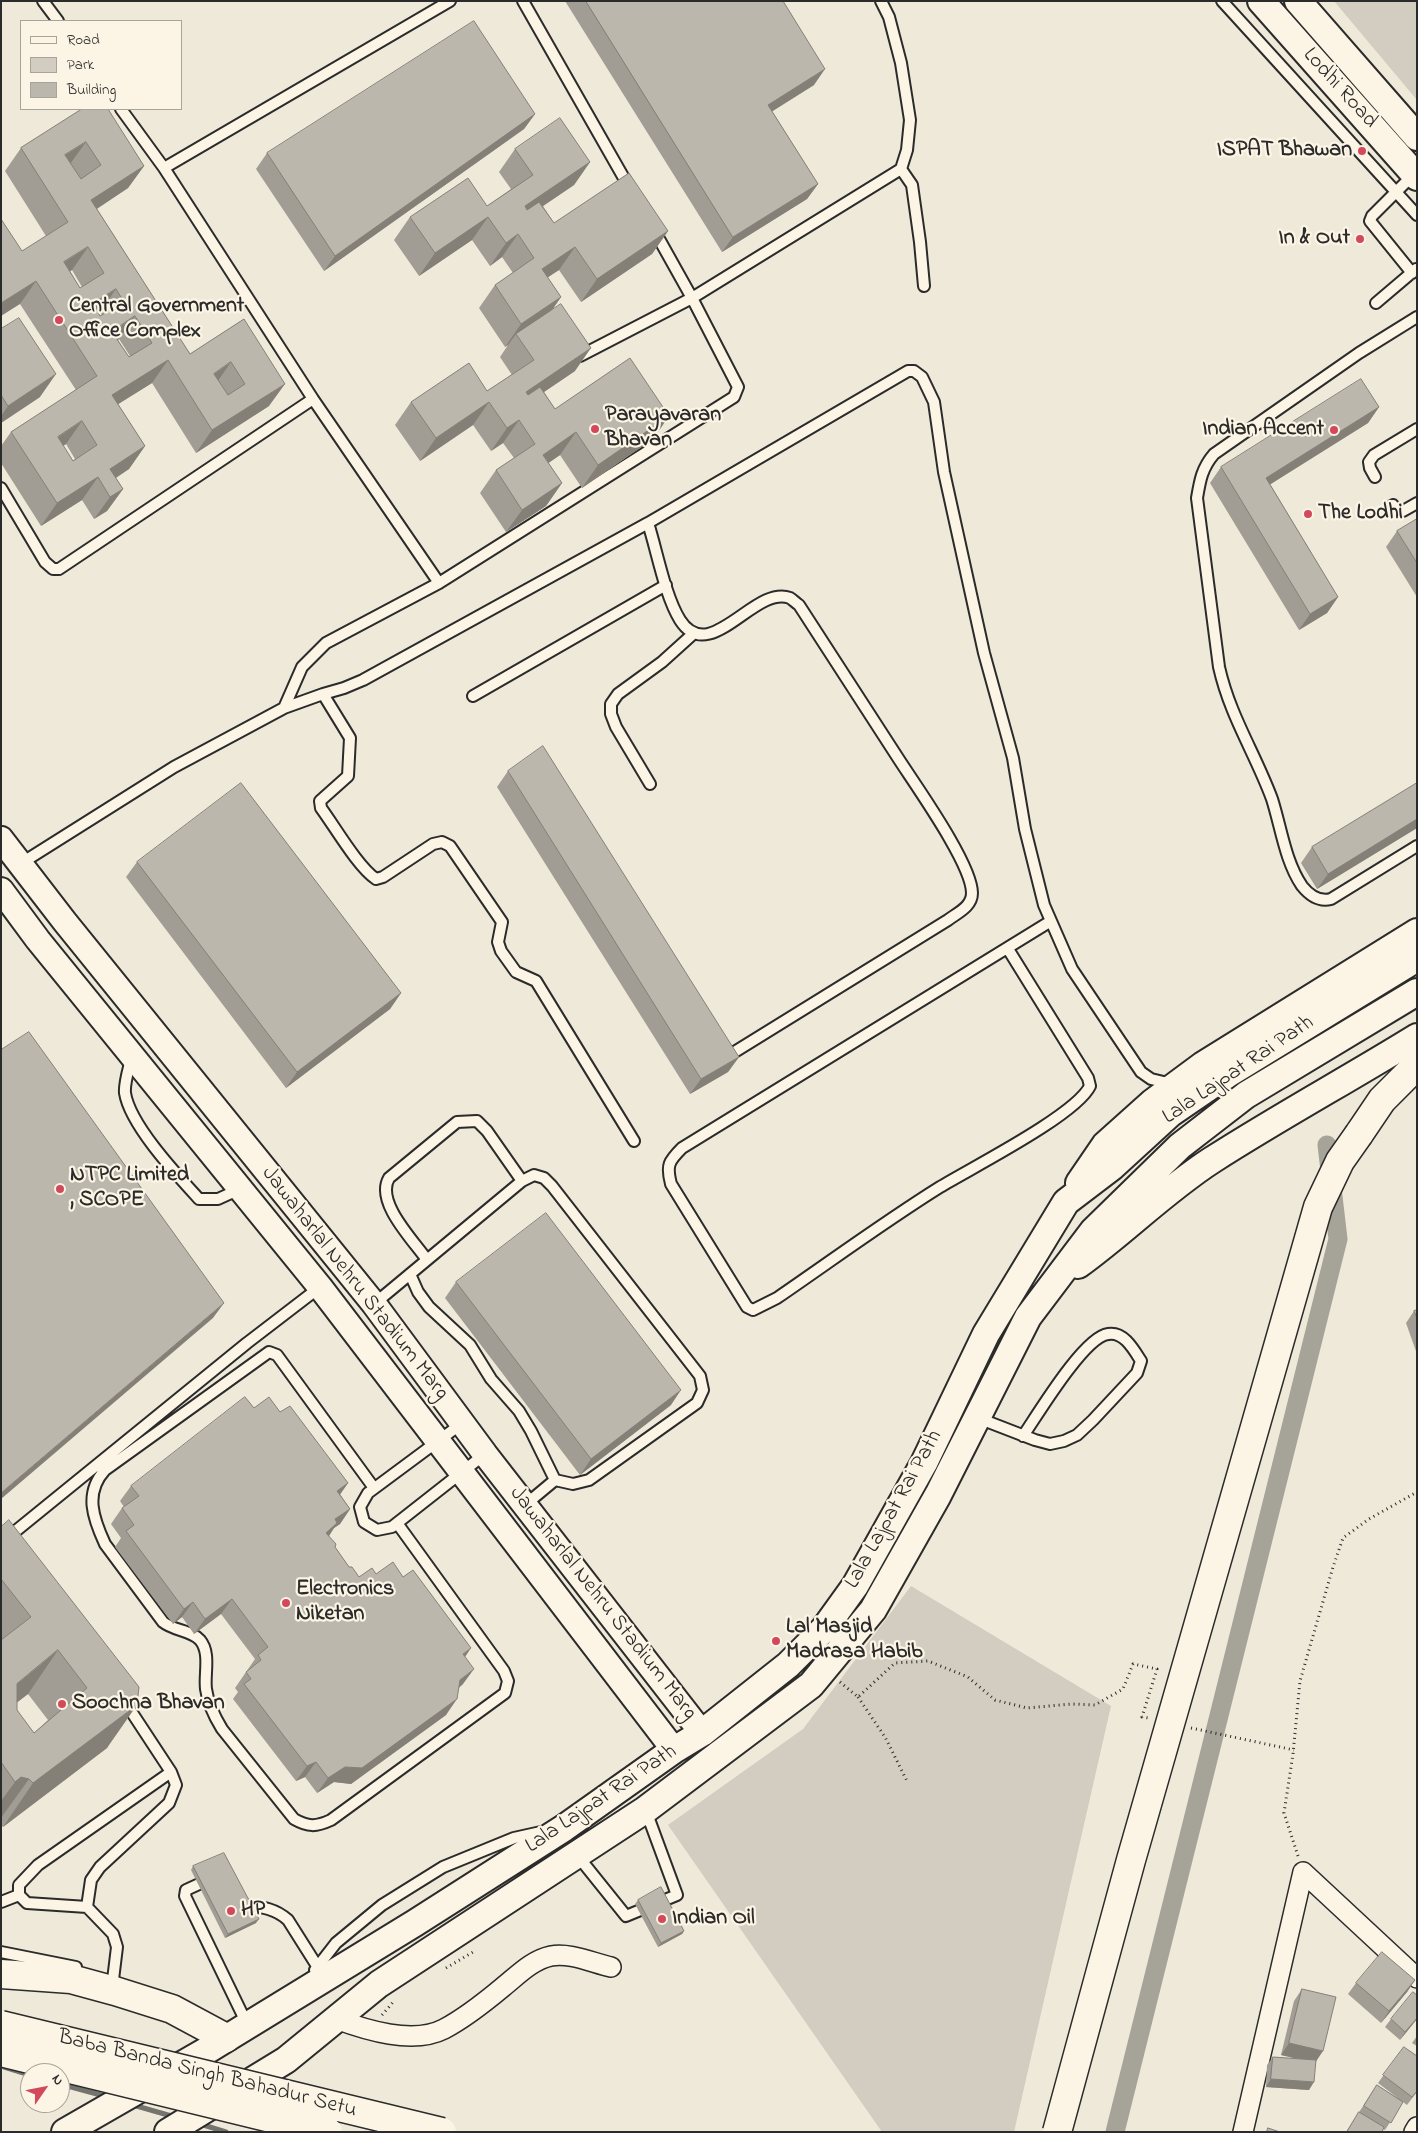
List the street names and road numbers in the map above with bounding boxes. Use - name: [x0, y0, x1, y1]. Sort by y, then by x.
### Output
- street label: Lodhi Road: [1296, 43, 1382, 135]
- street label: Lala Lajpat Rai Path: [1158, 1011, 1320, 1131]
- street label: Jawaharlal Nehru Stadium Marg: [254, 1162, 454, 1406]
- street label: Lala Lajpat Rai Path: [841, 1426, 949, 1594]
- street label: Jawaharlal Nehru Stadium Marg: [502, 1482, 702, 1726]
- street label: Lala Lajpat Rai Path: [521, 1740, 683, 1860]
- street label: Baba Banda Singh Bahadur Setu: [55, 2025, 359, 2125]

